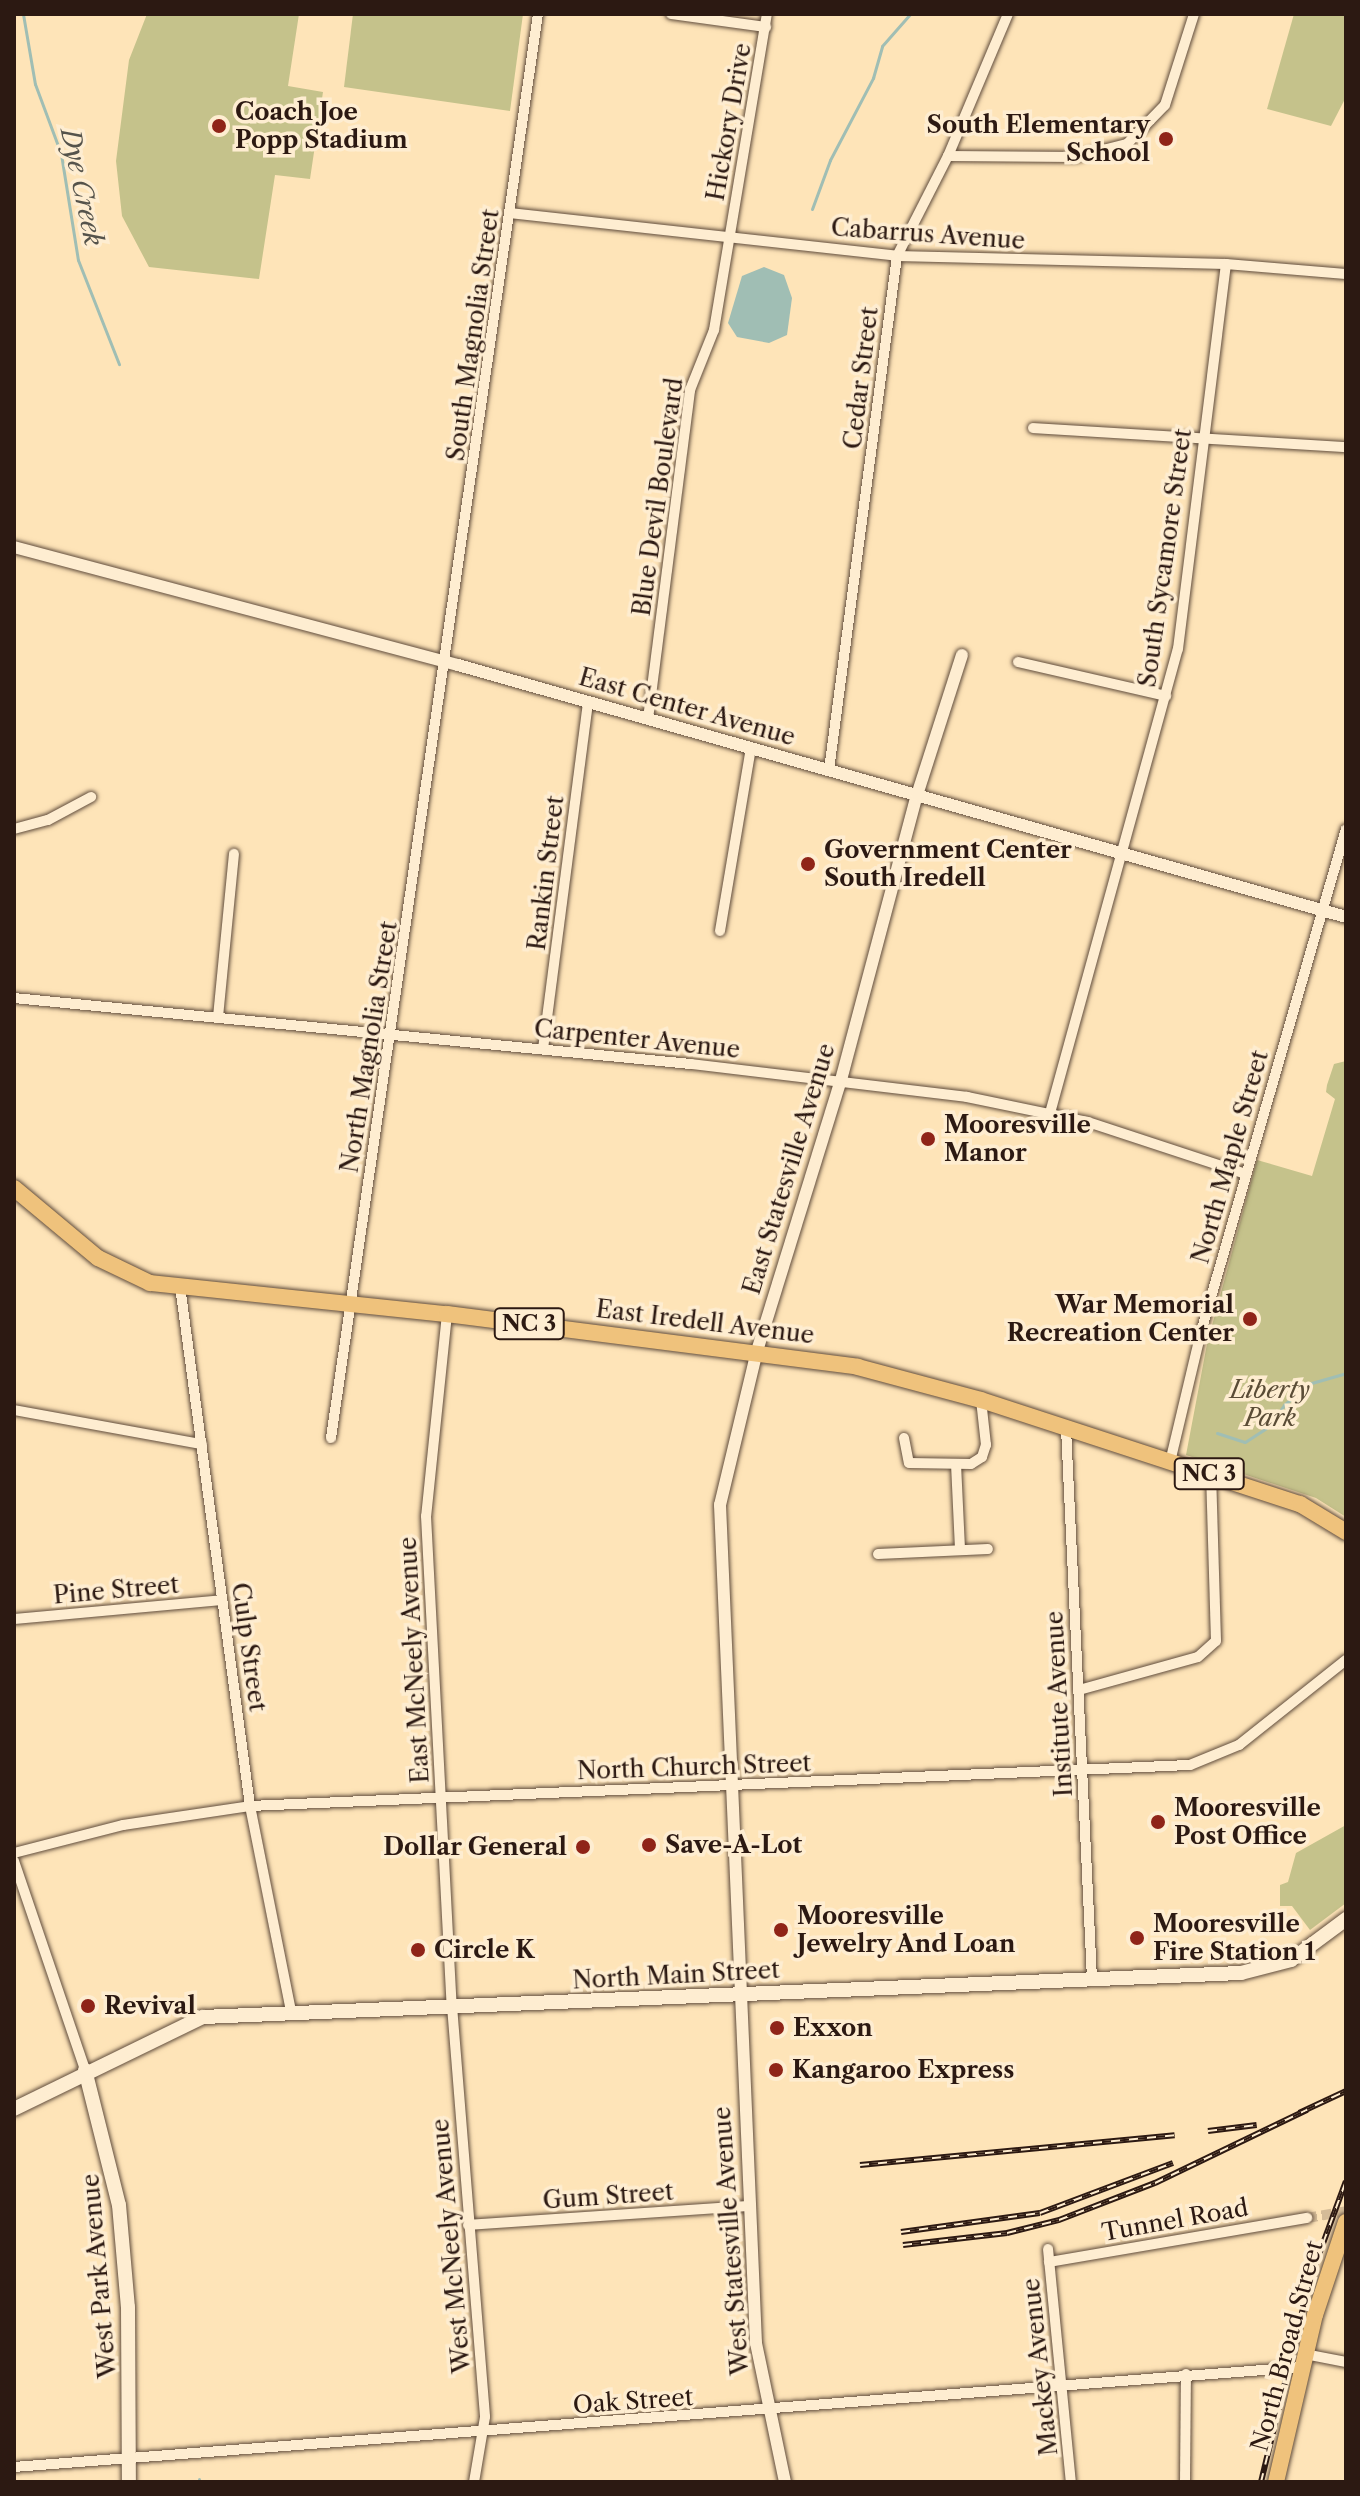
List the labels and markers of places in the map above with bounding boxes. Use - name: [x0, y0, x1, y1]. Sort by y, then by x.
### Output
- place label: Coach Joe Popp Stadium: [235, 98, 408, 154]
- place label: South Elementary School: [927, 111, 1150, 167]
- marker: Coach Joe Popp Stadium: [210, 117, 228, 135]
- marker: South Elementary School: [1157, 130, 1175, 148]
- place label: Government Center South Iredell: [824, 836, 1072, 892]
- marker: Government Center South Iredell: [799, 855, 817, 873]
- place label: Mooresville Manor: [944, 1111, 1091, 1167]
- marker: Mooresville Manor: [919, 1130, 937, 1148]
- place label: War Memorial Recreation Center: [1007, 1291, 1234, 1347]
- marker: War Memorial Recreation Center: [1241, 1310, 1259, 1328]
- place label: Mooresville Post Office: [1174, 1794, 1321, 1850]
- marker: Mooresville Post Office: [1149, 1813, 1167, 1831]
- place label: Save-A-Lot: [665, 1831, 802, 1859]
- place label: Dollar General: [383, 1833, 567, 1861]
- marker: Save-A-Lot: [640, 1836, 658, 1854]
- marker: Dollar General: [574, 1838, 592, 1856]
- place label: Mooresville Jewelry And Loan: [797, 1902, 1017, 1958]
- place label: Mooresville Fire Station 1: [1153, 1910, 1315, 1966]
- marker: Mooresville Jewelry And Loan: [772, 1921, 790, 1939]
- marker: Mooresville Fire Station 1: [1128, 1929, 1146, 1947]
- place label: Circle K: [434, 1936, 535, 1964]
- marker: Circle K: [409, 1941, 427, 1959]
- place label: Revival: [104, 1992, 196, 2020]
- marker: Revival: [79, 1997, 97, 2015]
- place label: Exxon: [793, 2014, 873, 2042]
- marker: Exxon: [768, 2019, 786, 2037]
- place label: Kangaroo Express: [792, 2056, 1014, 2084]
- marker: Kangaroo Express: [767, 2061, 785, 2079]

